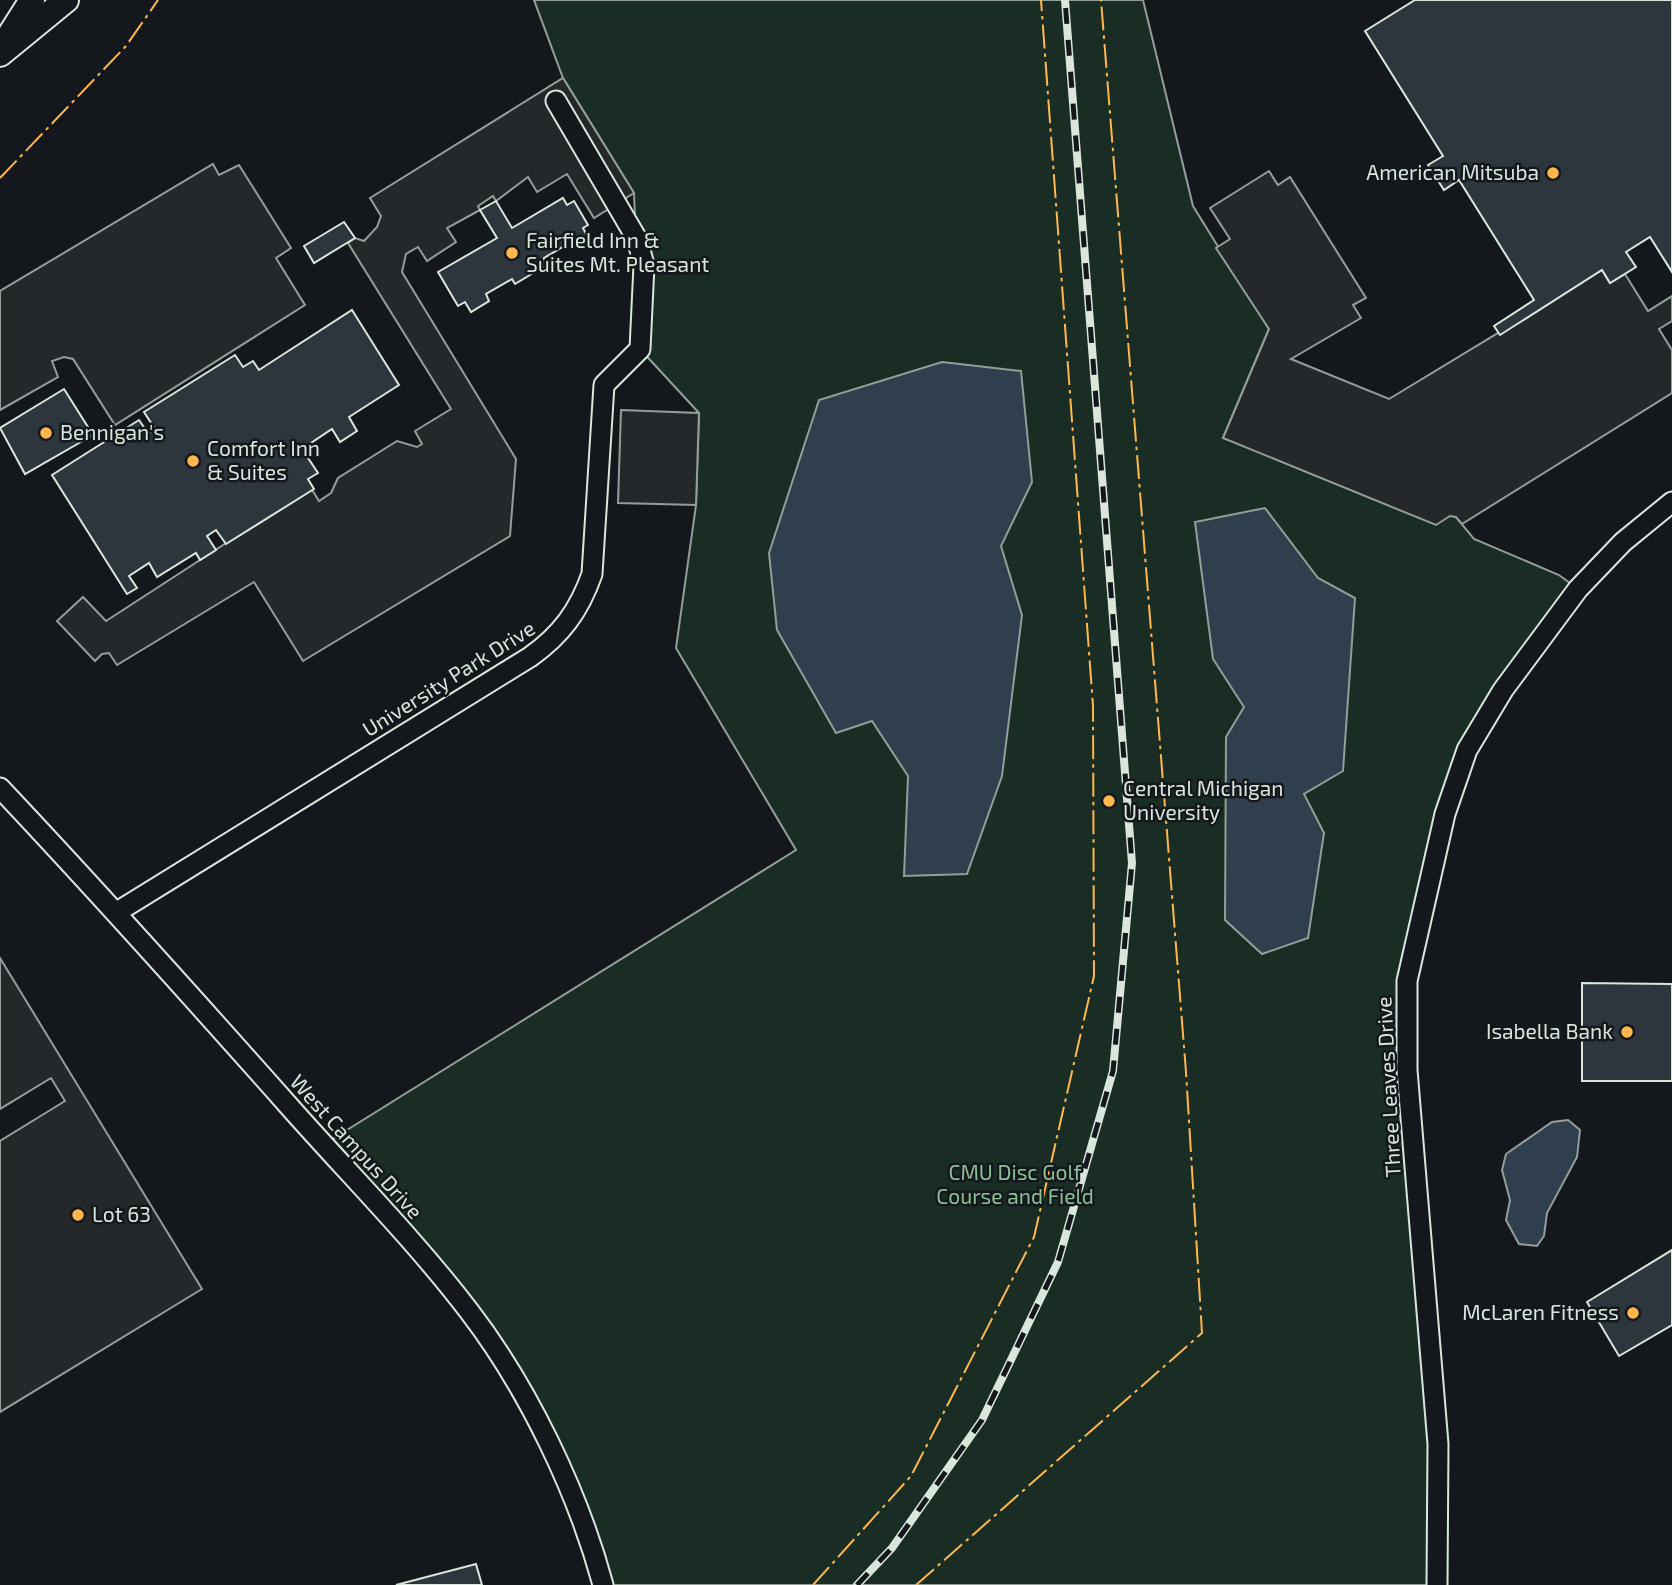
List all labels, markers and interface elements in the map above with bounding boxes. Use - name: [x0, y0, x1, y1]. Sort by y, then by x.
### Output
- place label: American Mitsuba: [1366, 159, 1539, 184]
- marker: American Mitsuba: [1545, 165, 1561, 181]
- place label: Fairfield Inn & Suites Mt. Pleasant: [526, 227, 709, 276]
- marker: Fairfield Inn & Suites Mt. Pleasant: [504, 245, 520, 261]
- place label: Bennigan's: [60, 419, 164, 444]
- marker: Bennigan's: [38, 425, 54, 441]
- place label: Comfort Inn & Suites: [207, 435, 320, 484]
- marker: Comfort Inn & Suites: [185, 453, 201, 469]
- street label: University Park Drive: [357, 615, 539, 741]
- place label: Central Michigan University: [1123, 775, 1283, 824]
- marker: Central Michigan University: [1101, 793, 1117, 809]
- street label: Three Leaves Drive: [1370, 996, 1405, 1178]
- place label: Isabella Bank: [1486, 1018, 1613, 1043]
- marker: Isabella Bank: [1619, 1024, 1635, 1040]
- street label: West Campus Drive: [286, 1069, 428, 1223]
- park label: CMU Disc Golf Course and Field: [936, 1159, 1094, 1208]
- place label: Lot 63: [92, 1201, 151, 1226]
- marker: Lot 63: [70, 1207, 86, 1223]
- place label: McLaren Fitness: [1462, 1299, 1619, 1324]
- marker: McLaren Fitness: [1625, 1305, 1641, 1321]

